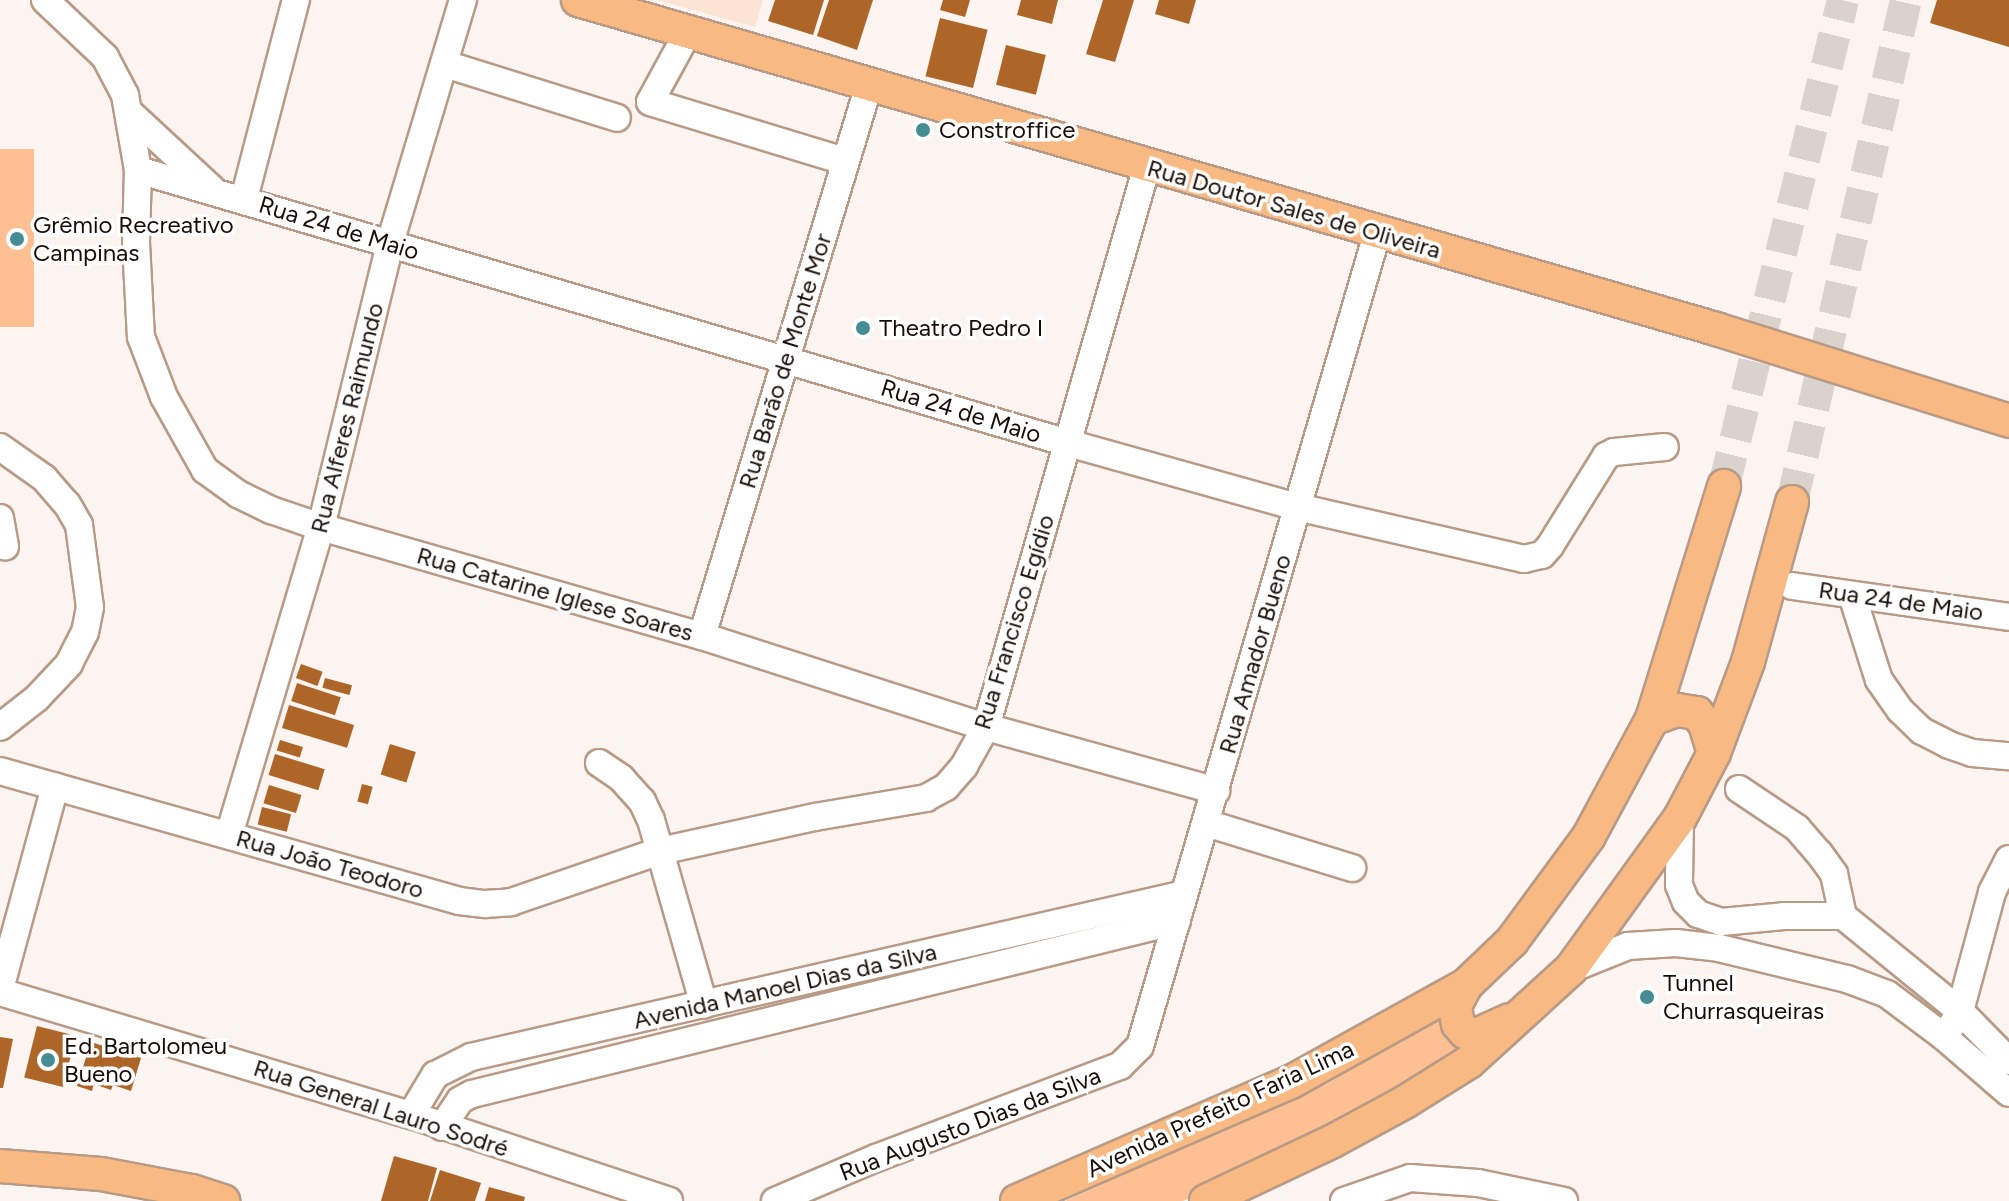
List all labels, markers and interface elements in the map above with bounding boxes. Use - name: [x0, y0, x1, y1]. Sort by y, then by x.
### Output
- place label: Constroffice: [939, 116, 1075, 144]
- marker: Constroffice: [914, 121, 932, 139]
- street label: Rua Doutor Sales de Oliveira: [1144, 153, 1444, 265]
- street label: Rua 24 de Maio: [255, 190, 423, 266]
- place label: Grêmio Recreativo Campinas: [33, 211, 234, 267]
- marker: Grêmio Recreativo Campinas: [8, 230, 26, 248]
- street label: Rua Barão de Monte Mor: [733, 230, 837, 492]
- street label: Rua Alferes Raimundo: [304, 300, 390, 536]
- place label: Theatro Pedro I: [879, 314, 1043, 342]
- marker: Theatro Pedro I: [854, 319, 872, 337]
- street label: Rua 24 de Maio: [877, 373, 1045, 449]
- street label: Rua Francisco Egídio: [968, 511, 1060, 733]
- street label: Rua Catarine Iglese Soares: [414, 541, 696, 647]
- street label: Rua Amador Bueno: [1213, 551, 1297, 757]
- street label: Rua 24 de Maio: [1817, 575, 1985, 627]
- street label: Rua João Teodoro: [233, 823, 427, 905]
- street label: Avenida Manoel Dias da Silva: [631, 937, 939, 1035]
- place label: Tunnel Churrasqueiras: [1663, 969, 1824, 1025]
- marker: Tunnel Churrasqueiras: [1638, 988, 1656, 1006]
- place label: Ed. Bartolomeu Bueno: [64, 1032, 227, 1088]
- street label: Avenida Prefeito Faria Lima: [1082, 1034, 1358, 1184]
- marker: Ed. Bartolomeu Bueno: [39, 1051, 57, 1069]
- street label: Rua General Lauro Sodré: [250, 1053, 512, 1163]
- street label: Rua Augusto Dias da Silva: [835, 1061, 1105, 1187]

